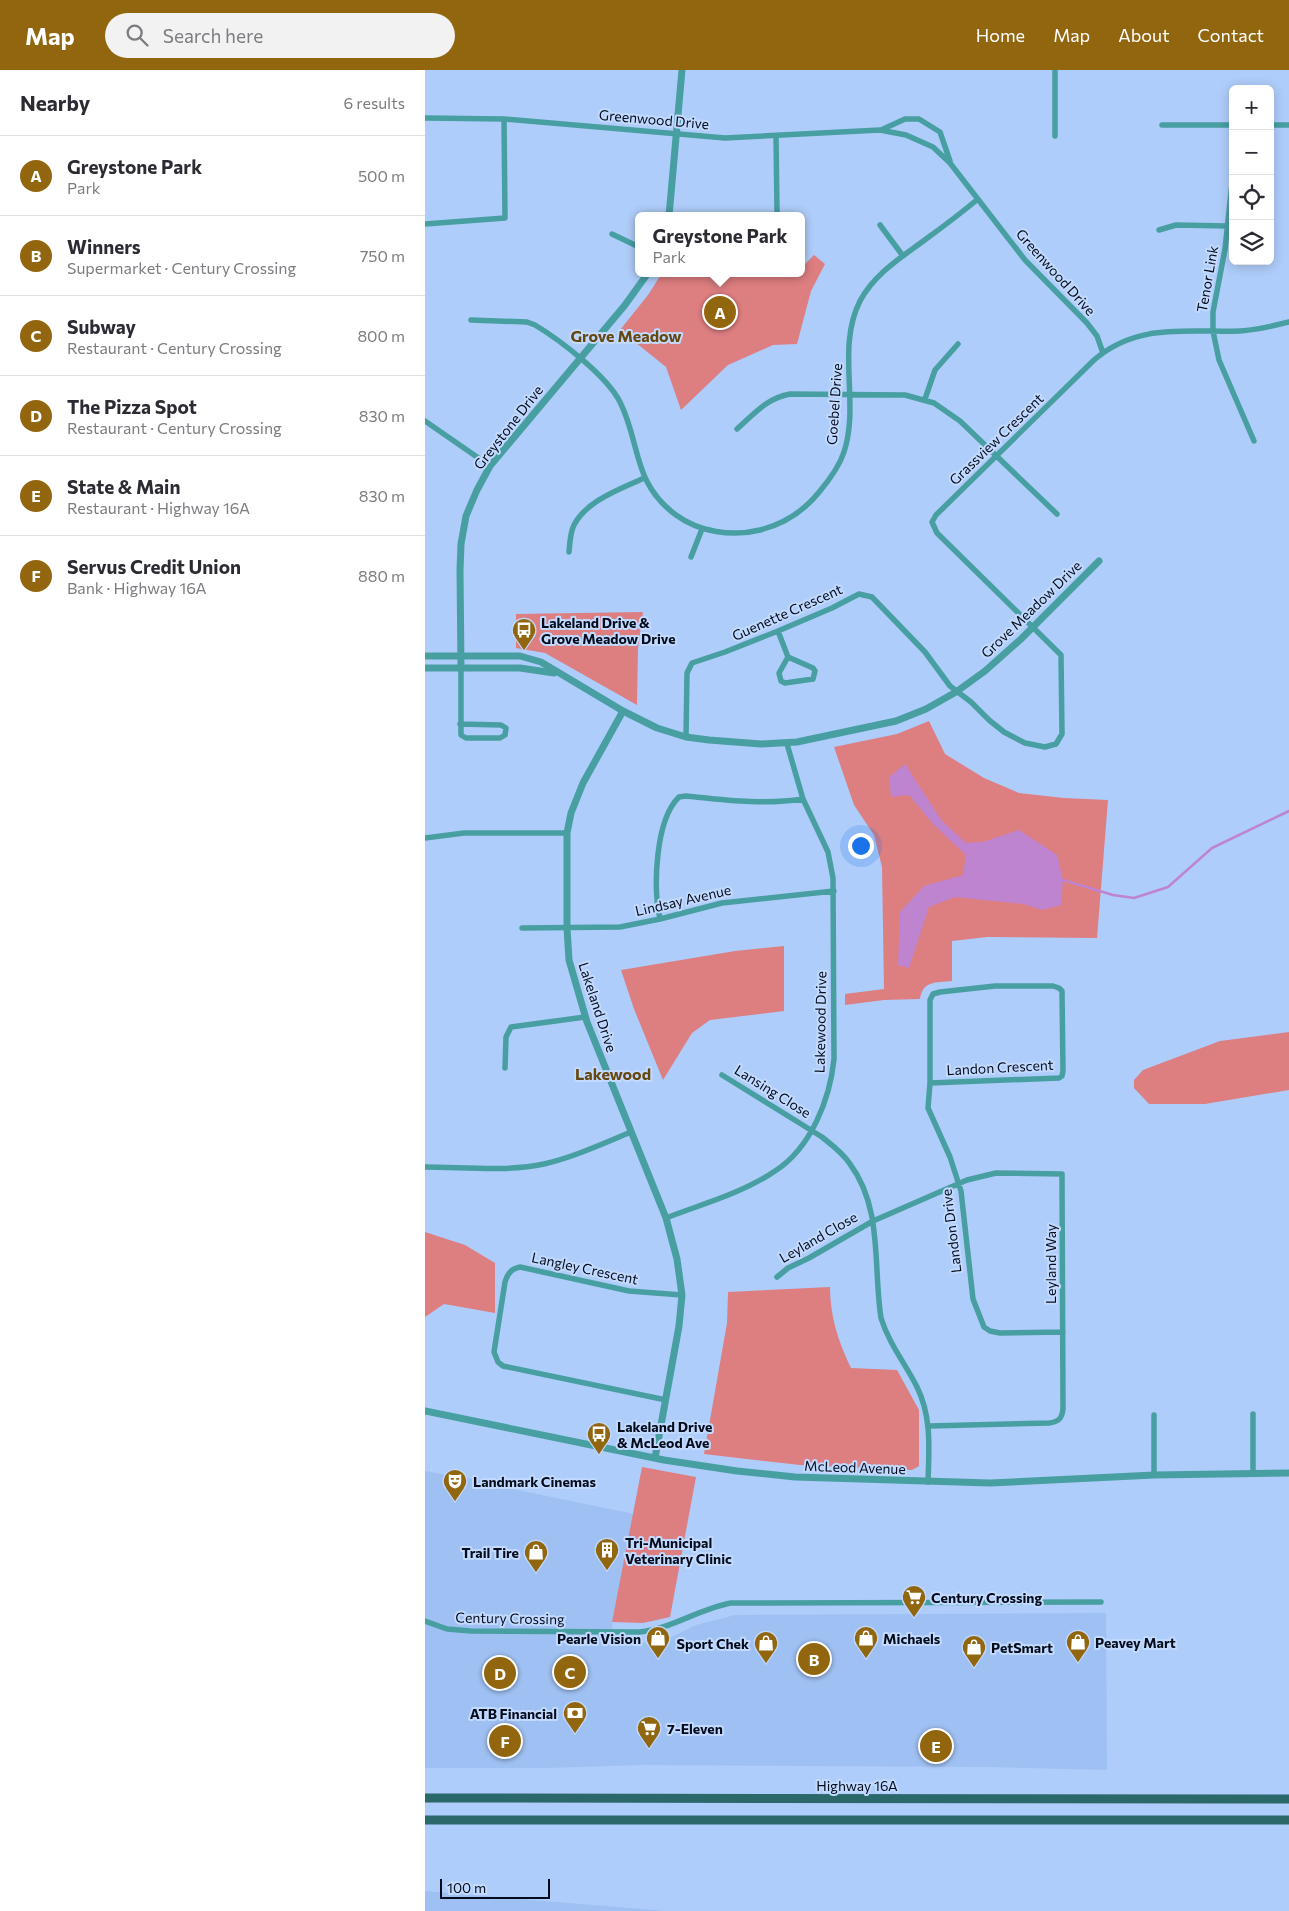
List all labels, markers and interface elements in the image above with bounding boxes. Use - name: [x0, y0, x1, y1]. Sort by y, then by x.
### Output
- search box: [105, 13, 455, 58]
- text: Map: [25, 21, 75, 50]
- icon: search: [123, 21, 151, 49]
- text: Search here: [163, 24, 263, 47]
- text: Home: [976, 24, 1025, 46]
- text: Map: [1053, 24, 1090, 46]
- text: About: [1118, 24, 1170, 46]
- text: Contact: [1198, 24, 1264, 46]
- map controls: [1229, 85, 1274, 265]
- button: +: [1229, 85, 1274, 130]
- text: Nearby: [20, 90, 90, 115]
- text: 6 results: [344, 93, 405, 112]
- street label: Greenwood Drive: [598, 106, 710, 132]
- button: −: [1229, 130, 1274, 175]
- text: Greystone Park: [67, 155, 202, 178]
- text: A: [30, 166, 42, 185]
- text: 500 m: [358, 166, 405, 185]
- button: locate: [1229, 175, 1274, 220]
- text: Park: [67, 178, 100, 197]
- popup: [635, 212, 805, 277]
- button: layers: [1229, 220, 1274, 265]
- text: Greystone Park: [652, 224, 788, 247]
- street label: Greenwood Drive: [1013, 225, 1099, 319]
- text: Winners: [67, 235, 141, 258]
- street label: Tenor Link: [1193, 244, 1221, 314]
- text: B: [31, 246, 41, 265]
- text: 750 m: [360, 246, 405, 265]
- text: Park: [652, 247, 686, 266]
- text: Supermarket · Century Crossing: [67, 258, 296, 277]
- pin: A: [704, 293, 736, 331]
- text: Subway: [67, 315, 136, 338]
- text: C: [31, 326, 41, 345]
- text: 800 m: [357, 326, 405, 345]
- district label: Grove Meadow: [570, 326, 682, 345]
- text: Restaurant · Century Crossing: [67, 338, 282, 357]
- street label: Goebel Drive: [823, 363, 845, 445]
- street label: Greystone Drive: [470, 381, 546, 473]
- street label: Grassview Crescent: [945, 390, 1047, 488]
- text: The Pizza Spot: [67, 395, 197, 418]
- text: D: [30, 406, 42, 425]
- text: 830 m: [359, 406, 405, 425]
- text: Restaurant · Century Crossing: [67, 418, 282, 437]
- text: State & Main: [67, 475, 180, 498]
- text: E: [31, 486, 41, 505]
- text: 830 m: [359, 486, 405, 505]
- text: Restaurant · Highway 16A: [67, 498, 250, 517]
- text: Servus Credit Union: [67, 555, 241, 578]
- street label: Grove Meadow Drive: [977, 557, 1085, 661]
- text: F: [31, 566, 41, 585]
- text: 880 m: [358, 566, 405, 585]
- text: Bank · Highway 16A: [67, 578, 207, 597]
- street label: Guenette Crescent: [729, 580, 845, 644]
- place label: Lakeland Drive & Grove Meadow Drive: [541, 614, 676, 647]
- bus stop icon: Lakeland Drive & Grove Meadow Drive: [511, 617, 537, 651]
- your location: [848, 833, 874, 859]
- street label: Lindsay Avenue: [633, 881, 733, 919]
- street label: Lakeland Drive: [575, 960, 621, 1054]
- street label: Lakewood Drive: [811, 971, 829, 1073]
- street label: Landon Crescent: [946, 1056, 1054, 1078]
- street label: Lansing Close: [732, 1061, 814, 1121]
- district label: Lakewood: [575, 1064, 651, 1083]
- street label: Landon Drive: [937, 1188, 965, 1274]
- street label: Leyland Close: [776, 1208, 860, 1266]
- street label: Leyland Way: [1042, 1224, 1059, 1304]
- street label: Langley Crescent: [530, 1248, 640, 1288]
- place label: Lakeland Drive & McLeod Ave: [617, 1418, 712, 1451]
- bus stop icon: Lakeland Drive & McLeod Ave: [586, 1421, 612, 1455]
- street label: McLeod Avenue: [804, 1457, 906, 1477]
- theatre icon: Landmark Cinemas: [442, 1468, 468, 1502]
- place label: Landmark Cinemas: [473, 1473, 596, 1490]
- place label: Tri-Municipal Veterinary Clinic: [625, 1534, 732, 1567]
- building icon: Tri-Municipal Veterinary Clinic: [594, 1537, 620, 1571]
- shop icon: Trail Tire: [523, 1539, 549, 1573]
- place label: Trail Tire: [462, 1544, 519, 1561]
- supermarket icon: Century Crossing: [901, 1584, 927, 1618]
- place label: Century Crossing: [931, 1589, 1042, 1606]
- street label: Century Crossing: [455, 1609, 565, 1627]
- shop icon: Pearle Vision: [645, 1625, 671, 1659]
- shop icon: Michaels: [853, 1625, 879, 1659]
- shop icon: Peavey Mart: [1065, 1629, 1091, 1663]
- place label: Pearle Vision: [557, 1630, 641, 1647]
- shop icon: Sport Chek: [753, 1630, 779, 1664]
- place label: Michaels: [883, 1630, 941, 1647]
- shop icon: PetSmart: [961, 1634, 987, 1668]
- place label: Peavey Mart: [1095, 1634, 1176, 1651]
- place label: Sport Chek: [677, 1635, 749, 1652]
- place label: PetSmart: [991, 1639, 1053, 1656]
- pin: B: [798, 1640, 830, 1678]
- pin: C: [554, 1653, 586, 1691]
- pin: D: [484, 1654, 516, 1692]
- bank icon: ATB Financial: [562, 1700, 588, 1734]
- place label: ATB Financial: [470, 1705, 557, 1722]
- supermarket icon: 7-Eleven: [636, 1715, 662, 1749]
- place label: 7-Eleven: [667, 1720, 723, 1737]
- pin: F: [489, 1722, 521, 1760]
- pin: E: [920, 1727, 952, 1765]
- street label: Highway 16A: [816, 1777, 898, 1794]
- scale bar: [440, 1876, 550, 1899]
- text: 100 m: [447, 1879, 486, 1896]

